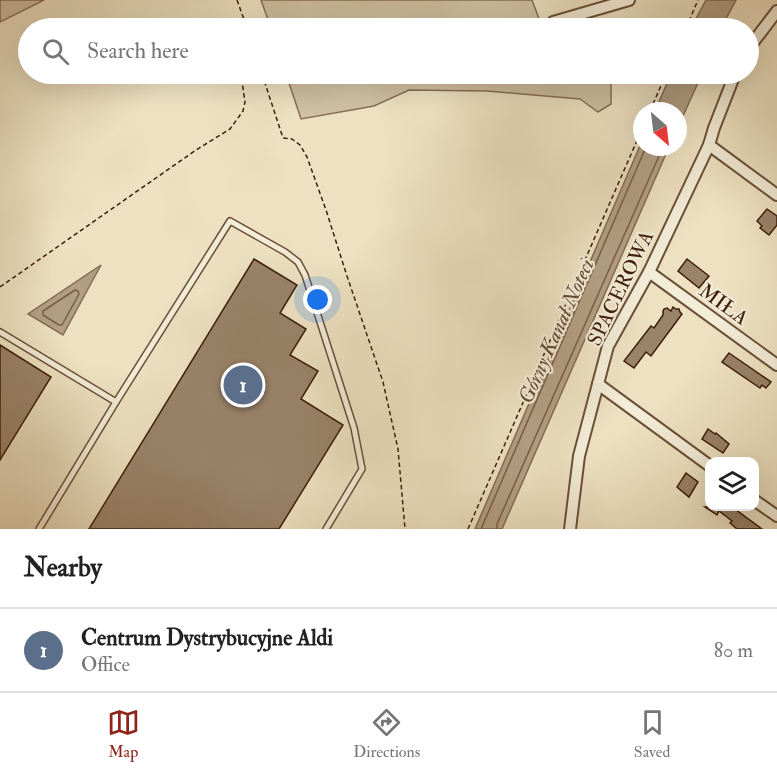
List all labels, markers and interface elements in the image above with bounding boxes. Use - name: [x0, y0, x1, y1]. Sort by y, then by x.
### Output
- search box: [18, 18, 759, 84]
- icon: search: [39, 35, 72, 68]
- text: Search here: [87, 37, 189, 65]
- north arrow: [633, 102, 687, 156]
- street label: SPACEROWA: [582, 226, 659, 350]
- water label: Górny Kanał Noteci: [512, 254, 601, 408]
- street label: MIŁA: [694, 278, 754, 331]
- your location: [303, 285, 332, 314]
- pin: 1: [224, 362, 262, 408]
- map controls: [705, 457, 759, 511]
- button: layers: [705, 457, 759, 511]
- text: Nearby: [24, 552, 102, 584]
- text: Centrum Dystrybucyjne Aldi: [81, 624, 333, 652]
- text: 1: [40, 638, 47, 663]
- text: 80 m: [714, 638, 753, 663]
- text: Office: [81, 652, 130, 677]
- tab: Map: [107, 706, 140, 762]
- tab: Directions: [353, 706, 420, 762]
- tab: Saved: [634, 706, 670, 762]

